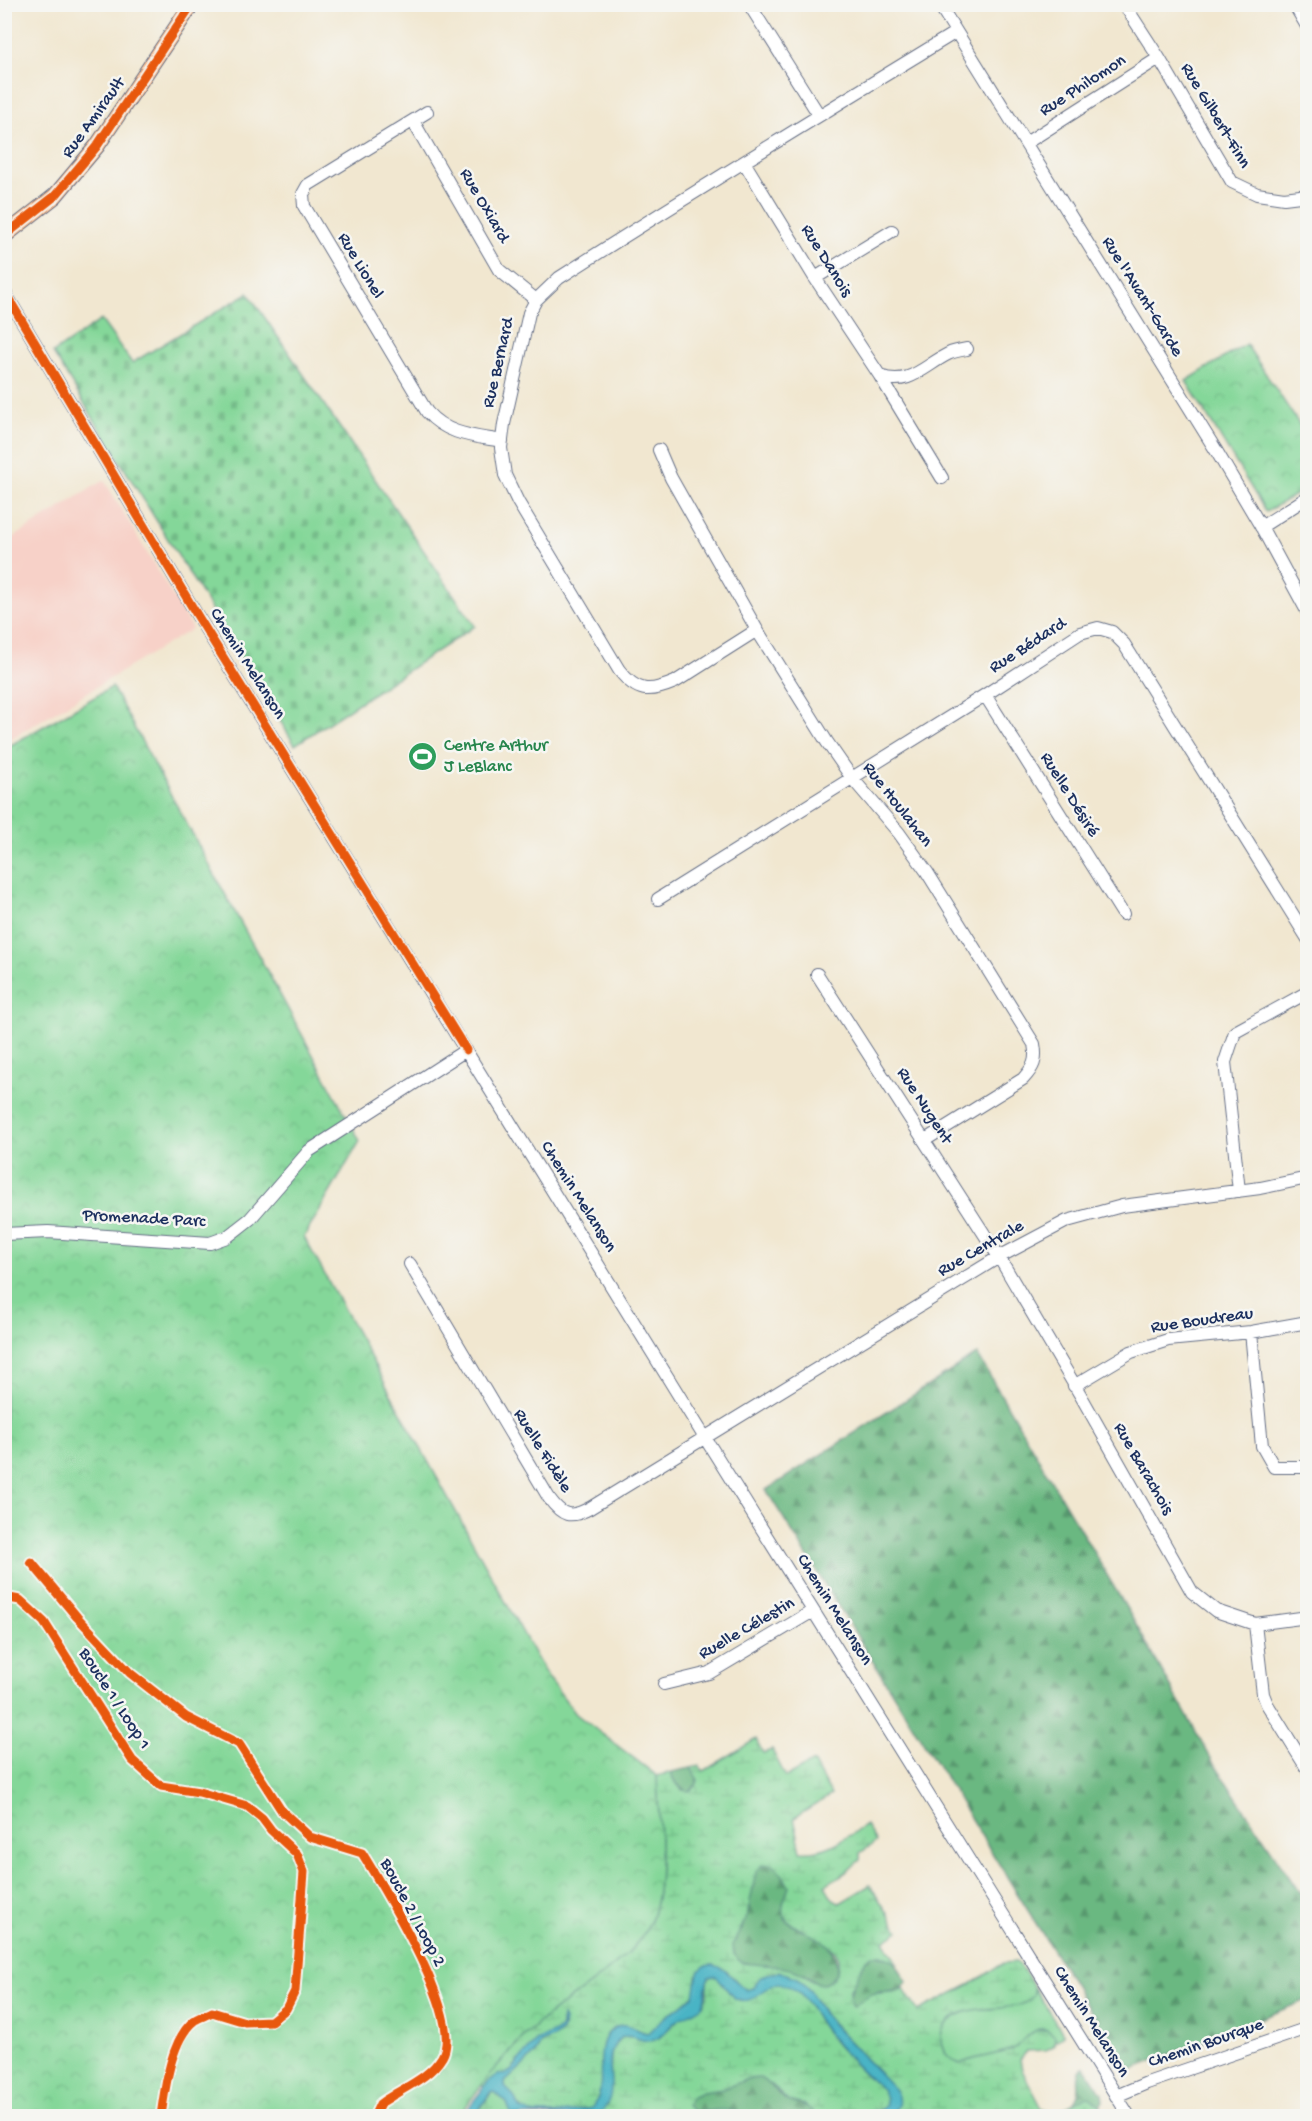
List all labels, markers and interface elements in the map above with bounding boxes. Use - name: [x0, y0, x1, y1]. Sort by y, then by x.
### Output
- street label: Rue Philomon: [1036, 50, 1131, 122]
- street label: Rue Gilbert-Finn: [1175, 60, 1255, 173]
- street label: Rue Amirault: [58, 72, 131, 163]
- street label: Rue Oxiard: [454, 165, 514, 248]
- street label: Rue Danois: [795, 221, 857, 302]
- street label: Rue Lionel: [332, 229, 388, 303]
- street label: Rue l'Avant-Garde: [1097, 233, 1188, 362]
- street label: Rue Bernard: [478, 315, 520, 410]
- street label: Chemin Melanson: [204, 605, 290, 724]
- street label: Rue Bédard: [986, 613, 1072, 679]
- place label: Centre Arthur J LeBlanc: [444, 736, 549, 778]
- sports icon: Centre Arthur J LeBlanc: [407, 740, 439, 772]
- street label: Ruelle Désiré: [1035, 749, 1104, 842]
- street label: Rue Houlahan: [857, 758, 937, 852]
- street label: Rue Nugent: [891, 1064, 957, 1150]
- street label: Chemin Melanson: [535, 1138, 621, 1257]
- street label: Promenade Parc: [81, 1205, 207, 1233]
- street label: Rue Centrale: [934, 1216, 1028, 1282]
- street label: Rue Boudreau: [1150, 1303, 1255, 1339]
- street label: Ruelle Fidèle: [508, 1405, 576, 1497]
- street label: Rue Barachois: [1108, 1419, 1178, 1520]
- street label: Chemin Melanson: [791, 1551, 877, 1670]
- street label: Ruelle Célestin: [695, 1593, 799, 1665]
- street label: Boucle 1 / Loop 1: [73, 1644, 155, 1754]
- street label: Boucle 2 / Loop 2: [374, 1854, 449, 1971]
- street label: Chemin Melanson: [1048, 1963, 1134, 2082]
- street label: Chemin Bourque: [1146, 2014, 1267, 2073]

